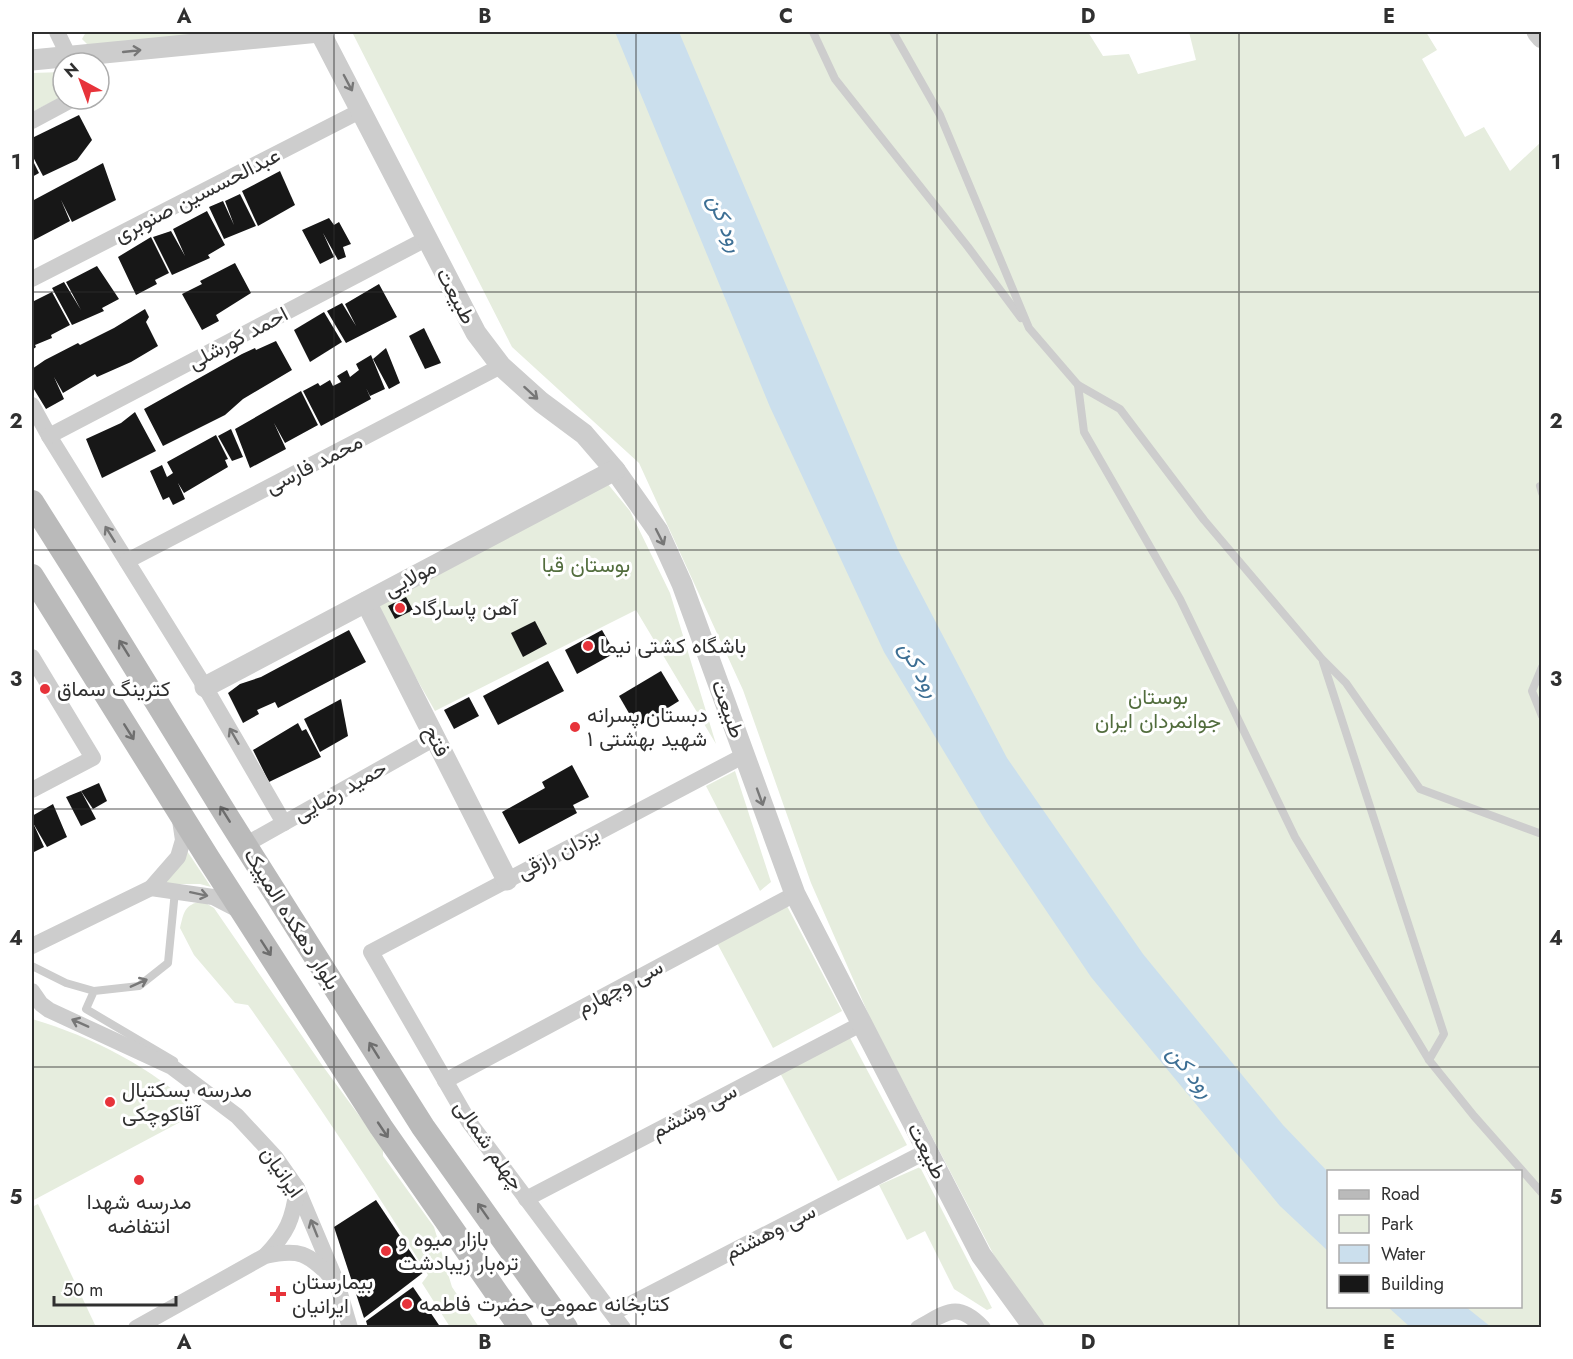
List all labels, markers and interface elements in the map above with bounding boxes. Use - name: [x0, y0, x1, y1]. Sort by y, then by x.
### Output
- text: A: [176, 2, 192, 31]
- text: B: [478, 2, 492, 31]
- text: C: [779, 2, 793, 31]
- text: D: [1081, 2, 1095, 31]
- text: E: [1383, 2, 1395, 31]
- one-way arrow: [121, 45, 141, 56]
- north arrow: [51, 51, 111, 111]
- text: N: [59, 57, 84, 83]
- one-way arrow: [342, 74, 354, 91]
- street label: عبدالحسسین صنوبری: [109, 140, 285, 250]
- text: 1: [11, 148, 21, 177]
- text: 1: [1551, 148, 1561, 177]
- water label: رود کن: [700, 189, 752, 257]
- street label: طبیعت: [429, 262, 483, 330]
- street label: احمد کورشلی: [183, 299, 293, 377]
- one-way arrow: [523, 386, 538, 400]
- text: 2: [9, 407, 23, 436]
- text: 2: [1549, 407, 1563, 436]
- street label: محمد فارسی: [260, 427, 368, 501]
- one-way arrow: [103, 526, 115, 543]
- one-way arrow: [654, 528, 666, 545]
- park label: بوستان قبا: [542, 550, 630, 580]
- street label: مولایی: [378, 552, 442, 604]
- place label: آهن پاسارگاد: [412, 593, 519, 623]
- marker: آهن پاسارگاد: [393, 601, 407, 615]
- place label: باشگاه کشتی نیما: [600, 631, 746, 661]
- water label: رود کن: [892, 635, 949, 703]
- one-way arrow: [117, 639, 130, 656]
- marker: باشگاه کشتی نیما: [581, 639, 595, 653]
- text: 3: [10, 665, 22, 694]
- text: 3: [1550, 665, 1562, 694]
- place label: کترینگ سماق: [57, 674, 170, 704]
- street label: طبیعت: [704, 676, 752, 742]
- marker: کترینگ سماق: [38, 682, 52, 696]
- park label: بوستان جوانمردان ایران: [1095, 682, 1221, 736]
- place label: دبستان پسرانه شهید بهشتی ۱: [587, 700, 708, 754]
- street label: فتح: [416, 720, 458, 762]
- marker: دبستان پسرانه شهید بهشتی ۱: [568, 720, 582, 734]
- one-way arrow: [123, 723, 135, 740]
- one-way arrow: [228, 728, 240, 745]
- street label: حمید رضایی: [288, 753, 392, 829]
- one-way arrow: [756, 787, 767, 806]
- one-way arrow: [219, 806, 231, 823]
- street label: یزدان رازقی: [512, 819, 604, 887]
- street label: بلوار دهکده المپیک: [236, 842, 348, 996]
- one-way arrow: [188, 889, 208, 900]
- text: 4: [9, 924, 23, 953]
- text: 4: [1549, 924, 1563, 953]
- one-way arrow: [260, 940, 273, 957]
- street label: سی وچهارم: [572, 952, 668, 1022]
- one-way arrow: [130, 976, 148, 988]
- one-way arrow: [72, 1017, 90, 1029]
- water label: رود کن: [1160, 1038, 1223, 1105]
- one-way arrow: [368, 1042, 380, 1059]
- place label: مدرسه بسکتبال آقاکوچکی: [122, 1075, 252, 1129]
- street label: سی وششم: [646, 1076, 742, 1146]
- street label: چهلم شمالی: [447, 1094, 531, 1196]
- marker: مدرسه بسکتبال آقاکوچکی: [103, 1095, 117, 1109]
- street label: طبیعت: [900, 1117, 954, 1185]
- one-way arrow: [378, 1121, 390, 1138]
- street label: ایرانیان: [253, 1140, 311, 1204]
- legend: [1327, 1170, 1522, 1308]
- marker: مدرسه شهدا انتفاضه: [132, 1173, 146, 1187]
- text: Road: [1381, 1181, 1420, 1207]
- text: 5: [10, 1183, 23, 1212]
- text: 5: [1550, 1183, 1563, 1212]
- place label: مدرسه شهدا انتفاضه: [87, 1187, 191, 1241]
- street label: سی وهشتم: [719, 1196, 821, 1268]
- one-way arrow: [477, 1204, 489, 1220]
- text: Park: [1381, 1211, 1413, 1237]
- one-way arrow: [308, 1220, 319, 1238]
- place label: بازار میوه و تره‌بار زیبادشت: [398, 1224, 519, 1278]
- text: Water: [1381, 1241, 1426, 1267]
- marker: بازار میوه و تره‌بار زیبادشت: [379, 1244, 393, 1258]
- place label: بیمارستان ایرانیان: [292, 1267, 373, 1321]
- scale bar: [54, 1269, 176, 1307]
- text: Building: [1381, 1271, 1444, 1297]
- text: 50 m: [63, 1277, 103, 1303]
- marker: بیمارستان ایرانیان: [269, 1285, 287, 1303]
- place label: کتابخانه عمومی حضرت فاطمه: [419, 1289, 670, 1319]
- marker: کتابخانه عمومی حضرت فاطمه: [400, 1297, 414, 1311]
- text: A: [176, 1328, 192, 1357]
- text: B: [478, 1328, 492, 1357]
- text: C: [779, 1328, 793, 1357]
- text: D: [1081, 1328, 1095, 1357]
- text: E: [1383, 1328, 1395, 1357]

